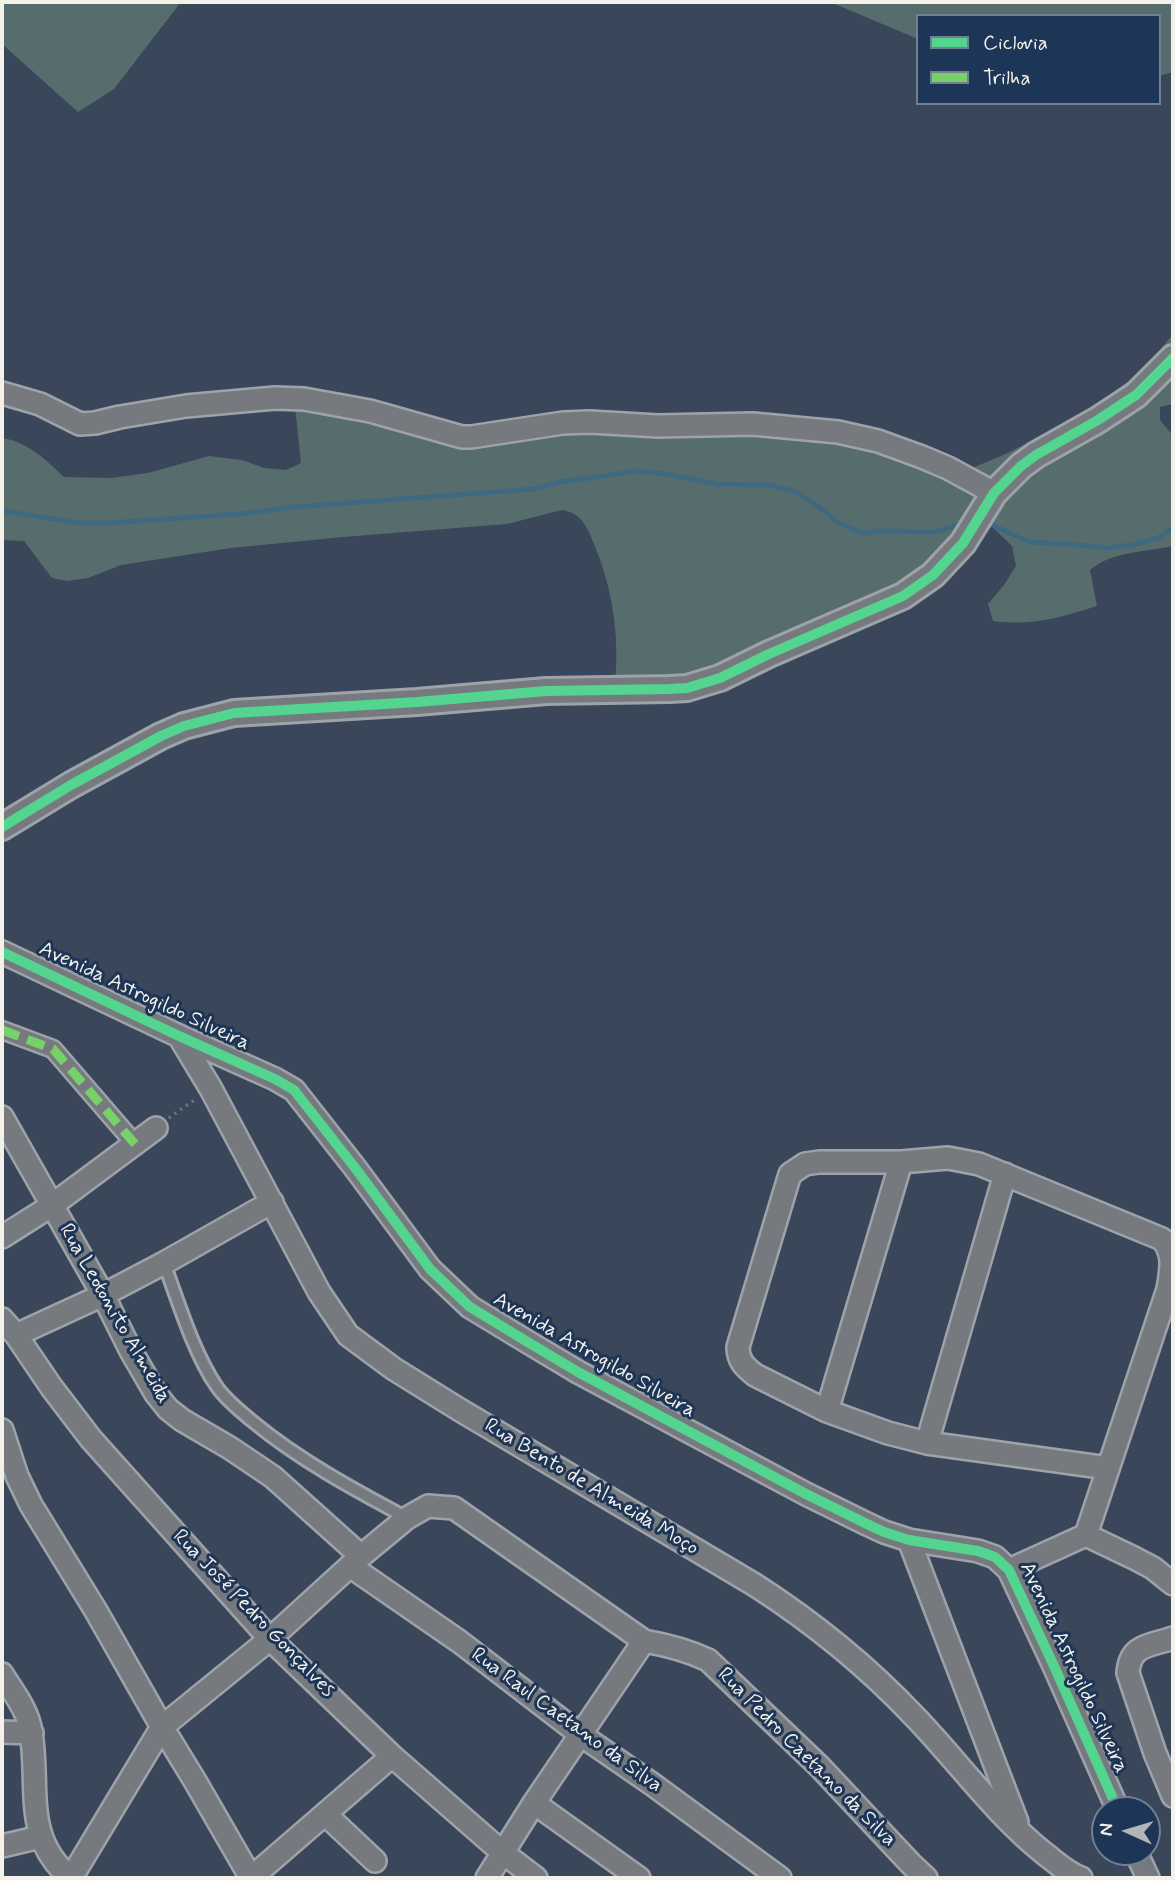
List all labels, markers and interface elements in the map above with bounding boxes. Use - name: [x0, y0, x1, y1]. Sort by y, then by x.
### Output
- legend: [916, 14, 1161, 105]
- text: Ciclovia: [983, 29, 1048, 57]
- text: Trilha: [983, 64, 1031, 92]
- street label: Avenida Astrogildo Silveira: [35, 937, 253, 1057]
- street label: Rua Leotonito Almeida: [52, 1220, 176, 1408]
- street label: Avenida Astrogildo Silveira: [488, 1288, 700, 1424]
- street label: Rua Bento de Almeida Moço: [479, 1414, 703, 1562]
- street label: Rua José Pedro Gonçalves: [166, 1525, 340, 1703]
- street label: Avenida Astrogildo Silveira: [1013, 1559, 1133, 1777]
- street label: Rua Raul Caetano da Silva: [465, 1643, 667, 1799]
- street label: Rua Pedro Caetano da Silva: [711, 1663, 901, 1853]
- north arrow: [1091, 1796, 1161, 1866]
- text: N: [1094, 1822, 1119, 1837]

